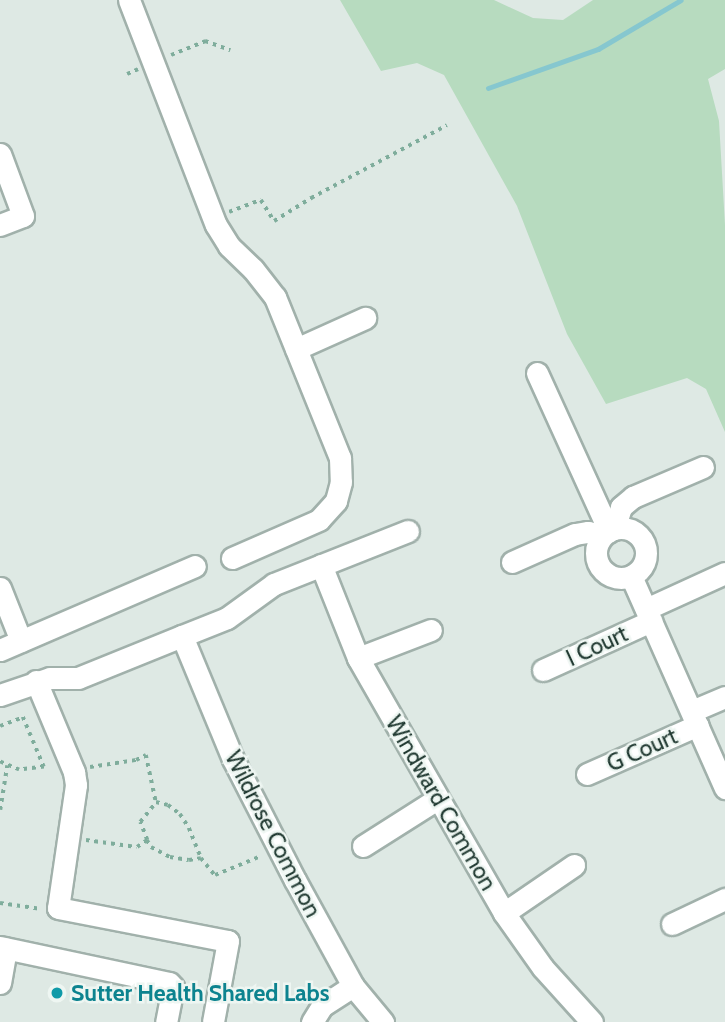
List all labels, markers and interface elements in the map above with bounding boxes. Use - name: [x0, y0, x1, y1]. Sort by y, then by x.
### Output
- street label: I Court: [562, 620, 632, 672]
- street label: Windward Common: [380, 711, 502, 895]
- street label: G Court: [602, 722, 682, 778]
- street label: Wildrose Common: [219, 746, 327, 922]
- place label: Sutter Health Shared Labs: [71, 979, 329, 1007]
- marker: Sutter Health Shared Labs: [49, 985, 65, 1001]

